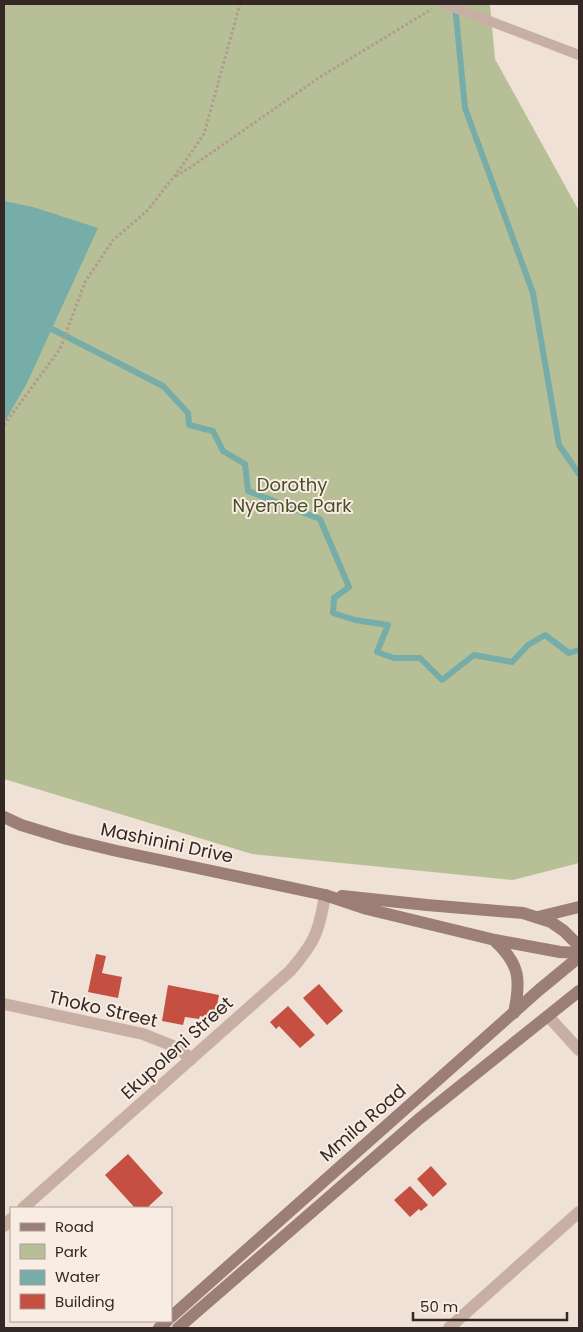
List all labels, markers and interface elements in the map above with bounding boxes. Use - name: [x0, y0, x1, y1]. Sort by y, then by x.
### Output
- park label: Dorothy Nyembe Park: [232, 472, 352, 518]
- street label: Mashinini Drive: [99, 816, 236, 869]
- street label: Thoko Street: [46, 984, 160, 1033]
- street label: Ekupoleni Street: [115, 991, 238, 1105]
- street label: Mmila Road: [314, 1078, 411, 1167]
- legend: [10, 1207, 172, 1322]
- text: Road: [55, 1216, 94, 1237]
- text: Park: [55, 1241, 87, 1262]
- text: Water: [55, 1266, 101, 1287]
- scale bar: [413, 1290, 567, 1322]
- text: Building: [55, 1291, 115, 1312]
- text: 50 m: [420, 1296, 458, 1317]

